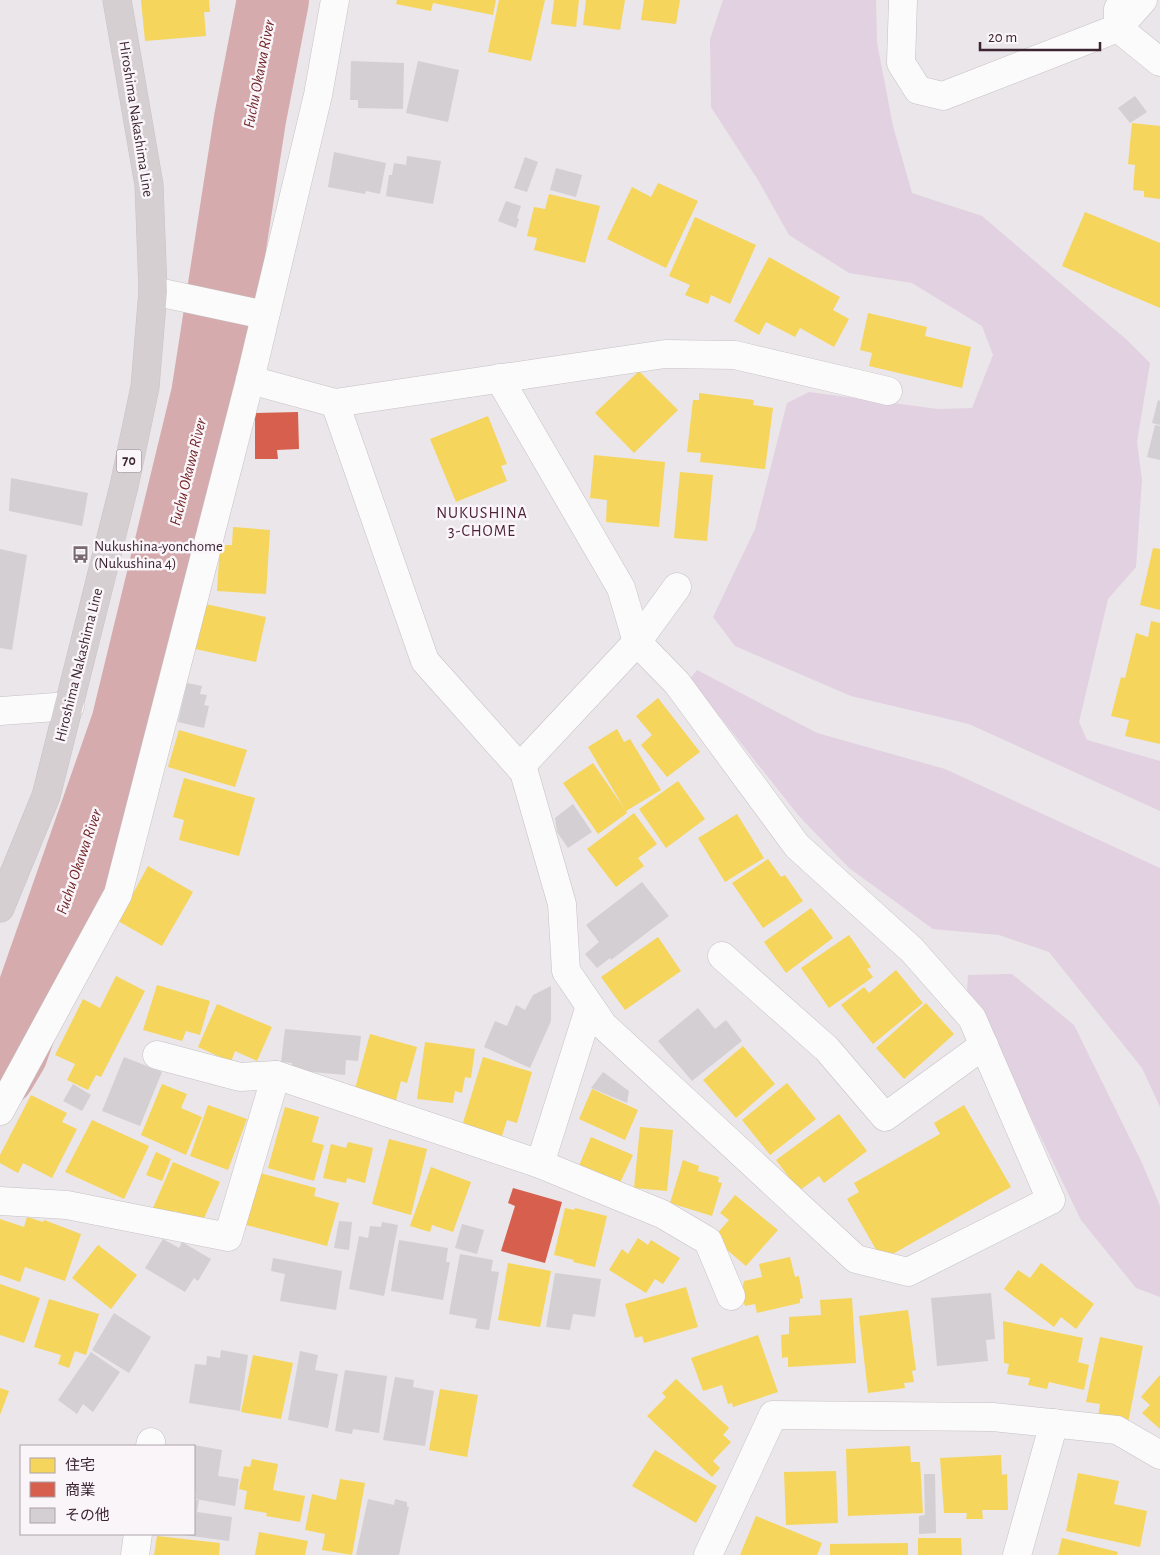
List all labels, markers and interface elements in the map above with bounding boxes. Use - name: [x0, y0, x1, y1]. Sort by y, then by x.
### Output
- water label: Fuchu Okawa River: [241, 18, 277, 129]
- scale bar: [980, 20, 1100, 52]
- text: 20 m: [988, 30, 1017, 45]
- street label: Hiroshima Nakashima Line: [116, 40, 156, 198]
- water label: Fuchu Okawa River: [167, 416, 209, 527]
- road number: 70: [116, 450, 142, 472]
- district label: NUKUSHINA 3-CHOME: [436, 505, 528, 539]
- place label: Nukushina-yonchome (Nukushina 4): [94, 539, 223, 571]
- bus stop icon: Nukushina-yonchome (Nukushina 4): [70, 545, 90, 565]
- street label: Hiroshima Nakashima Line: [53, 587, 105, 743]
- water label: Fuchu Okawa River: [54, 807, 105, 917]
- legend: [20, 1445, 195, 1535]
- text: 住宅: [65, 1457, 95, 1473]
- text: 商業: [65, 1482, 95, 1498]
- text: その他: [65, 1507, 110, 1523]

